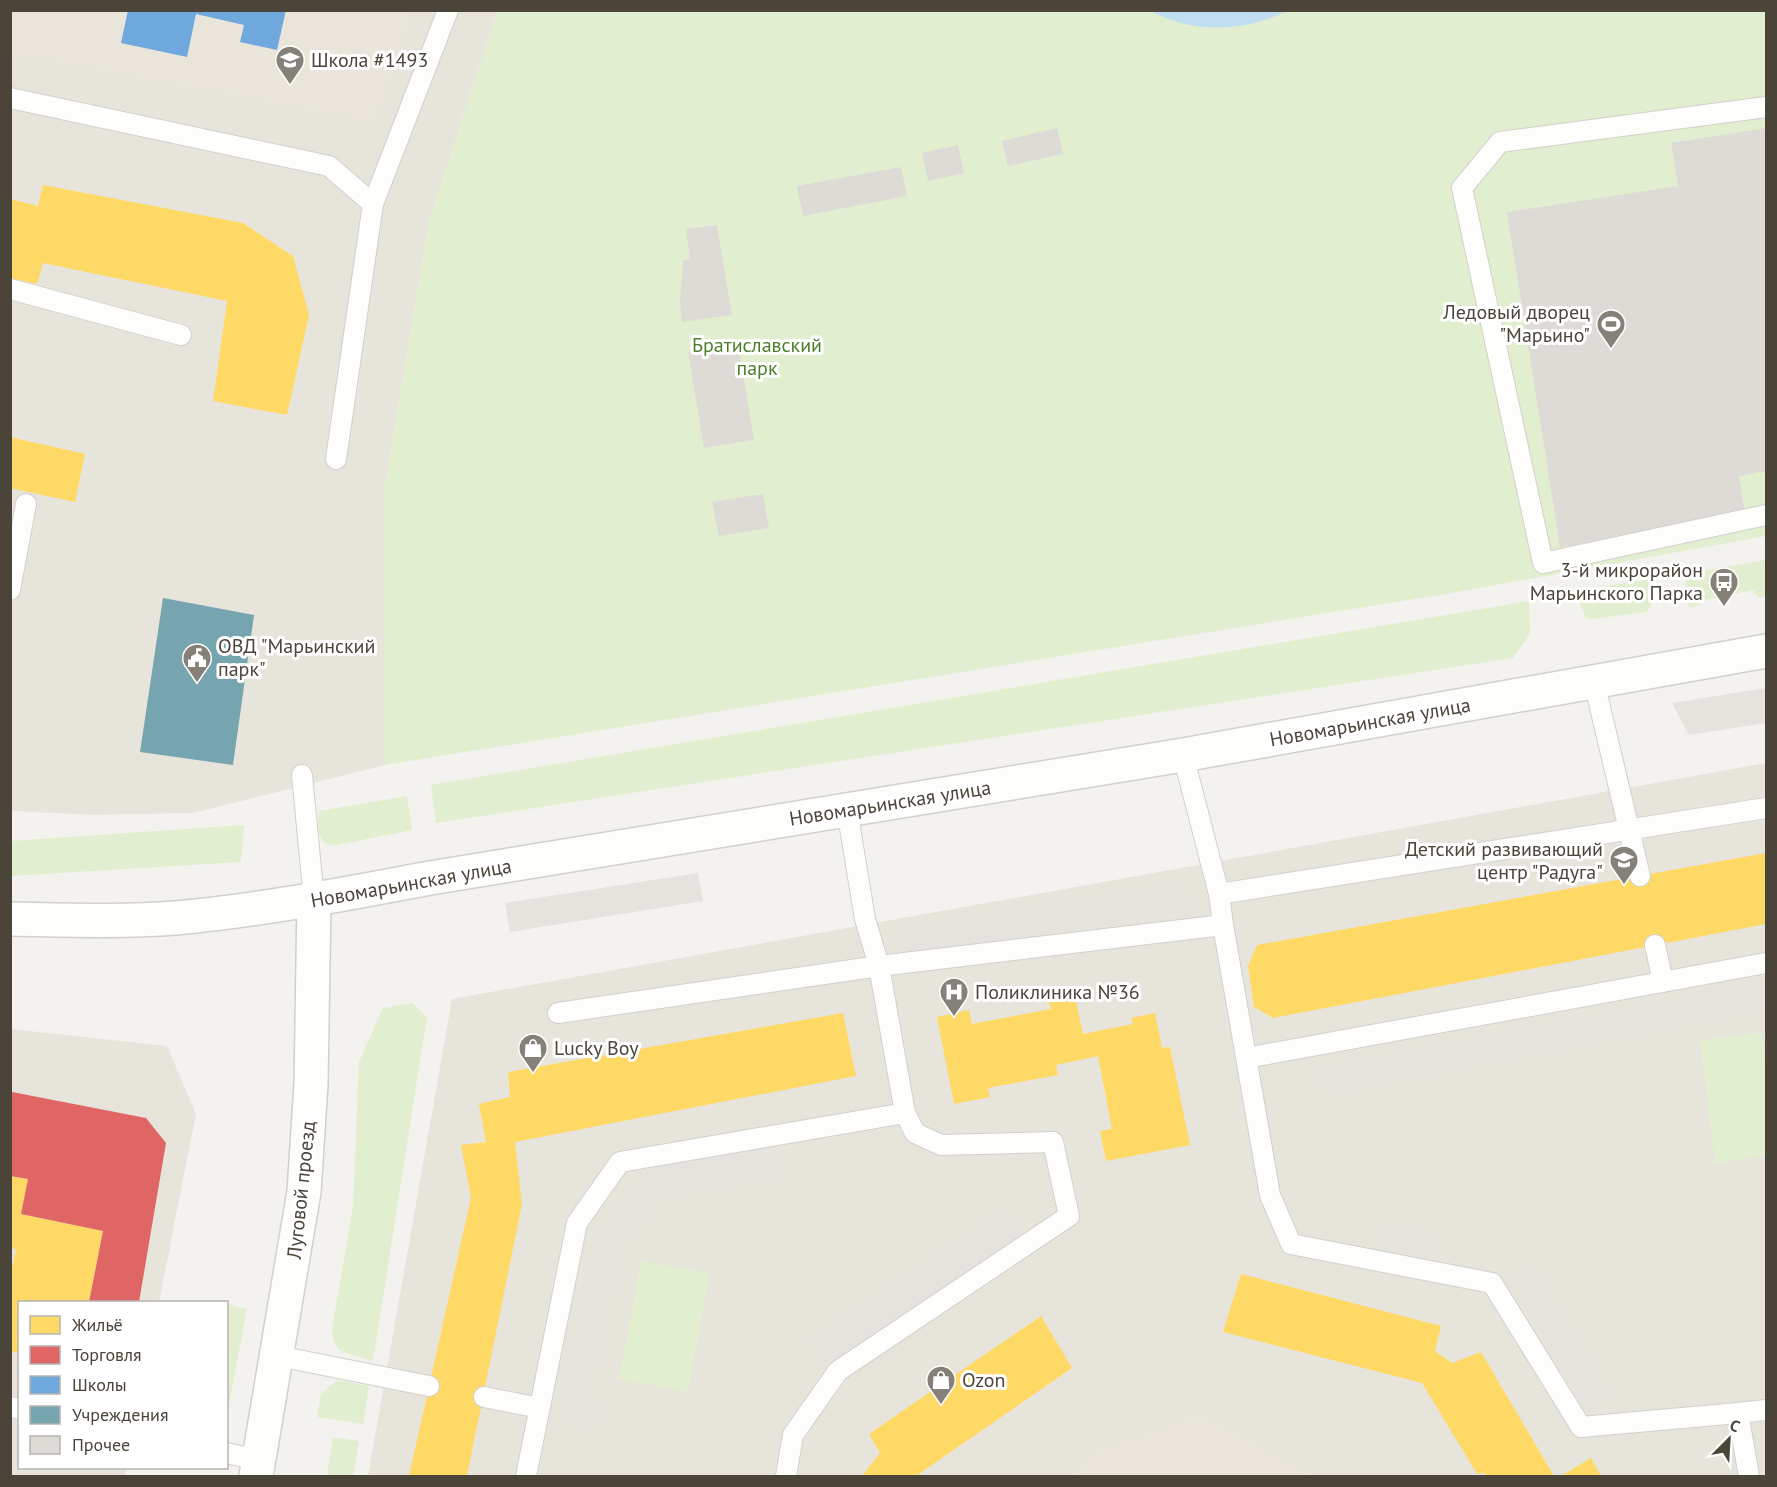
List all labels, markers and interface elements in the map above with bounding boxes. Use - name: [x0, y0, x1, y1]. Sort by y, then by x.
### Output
- school or university icon: Школа #1493: [274, 44, 306, 86]
- place label: Школа #1493: [311, 47, 428, 73]
- place label: Ледовый дворец "Марьино": [1442, 299, 1590, 348]
- sports icon: Ледовый дворец "Марьино": [1595, 308, 1627, 350]
- park label: Братиславский парк: [692, 332, 822, 381]
- place label: 3-й микрорайон Марьинского Парка: [1530, 557, 1703, 606]
- bus stop icon: 3-й микрорайон Марьинского Парка: [1708, 566, 1740, 608]
- place label: ОВД "Марьинский парк": [218, 633, 375, 682]
- public building icon: ОВД "Марьинский парк": [181, 642, 213, 684]
- street label: Новомарьинская улица: [1267, 692, 1473, 752]
- street label: Новомарьинская улица: [787, 774, 993, 832]
- place label: Детский развивающий центр "Радуга": [1405, 836, 1603, 885]
- school or university icon: Детский развивающий центр "Радуга": [1608, 844, 1640, 886]
- street label: Новомарьинская улица: [308, 853, 514, 913]
- hospital icon: Поликлиника №36: [938, 976, 970, 1018]
- place label: Поликлиника №36: [975, 979, 1140, 1005]
- shop icon: Lucky Boy: [517, 1032, 549, 1074]
- place label: Lucky Boy: [554, 1035, 639, 1061]
- street label: Луговой проезд: [281, 1120, 321, 1261]
- legend: [18, 1301, 228, 1469]
- text: Жильё: [71, 1313, 123, 1336]
- text: Торговля: [72, 1343, 142, 1366]
- shop icon: Ozon: [925, 1364, 957, 1406]
- place label: Ozon: [962, 1367, 1006, 1393]
- text: Школы: [72, 1373, 127, 1396]
- text: Учреждения: [72, 1403, 169, 1426]
- north arrow: [1699, 1409, 1759, 1469]
- text: С: [1727, 1414, 1743, 1436]
- text: Прочее: [72, 1433, 130, 1456]

